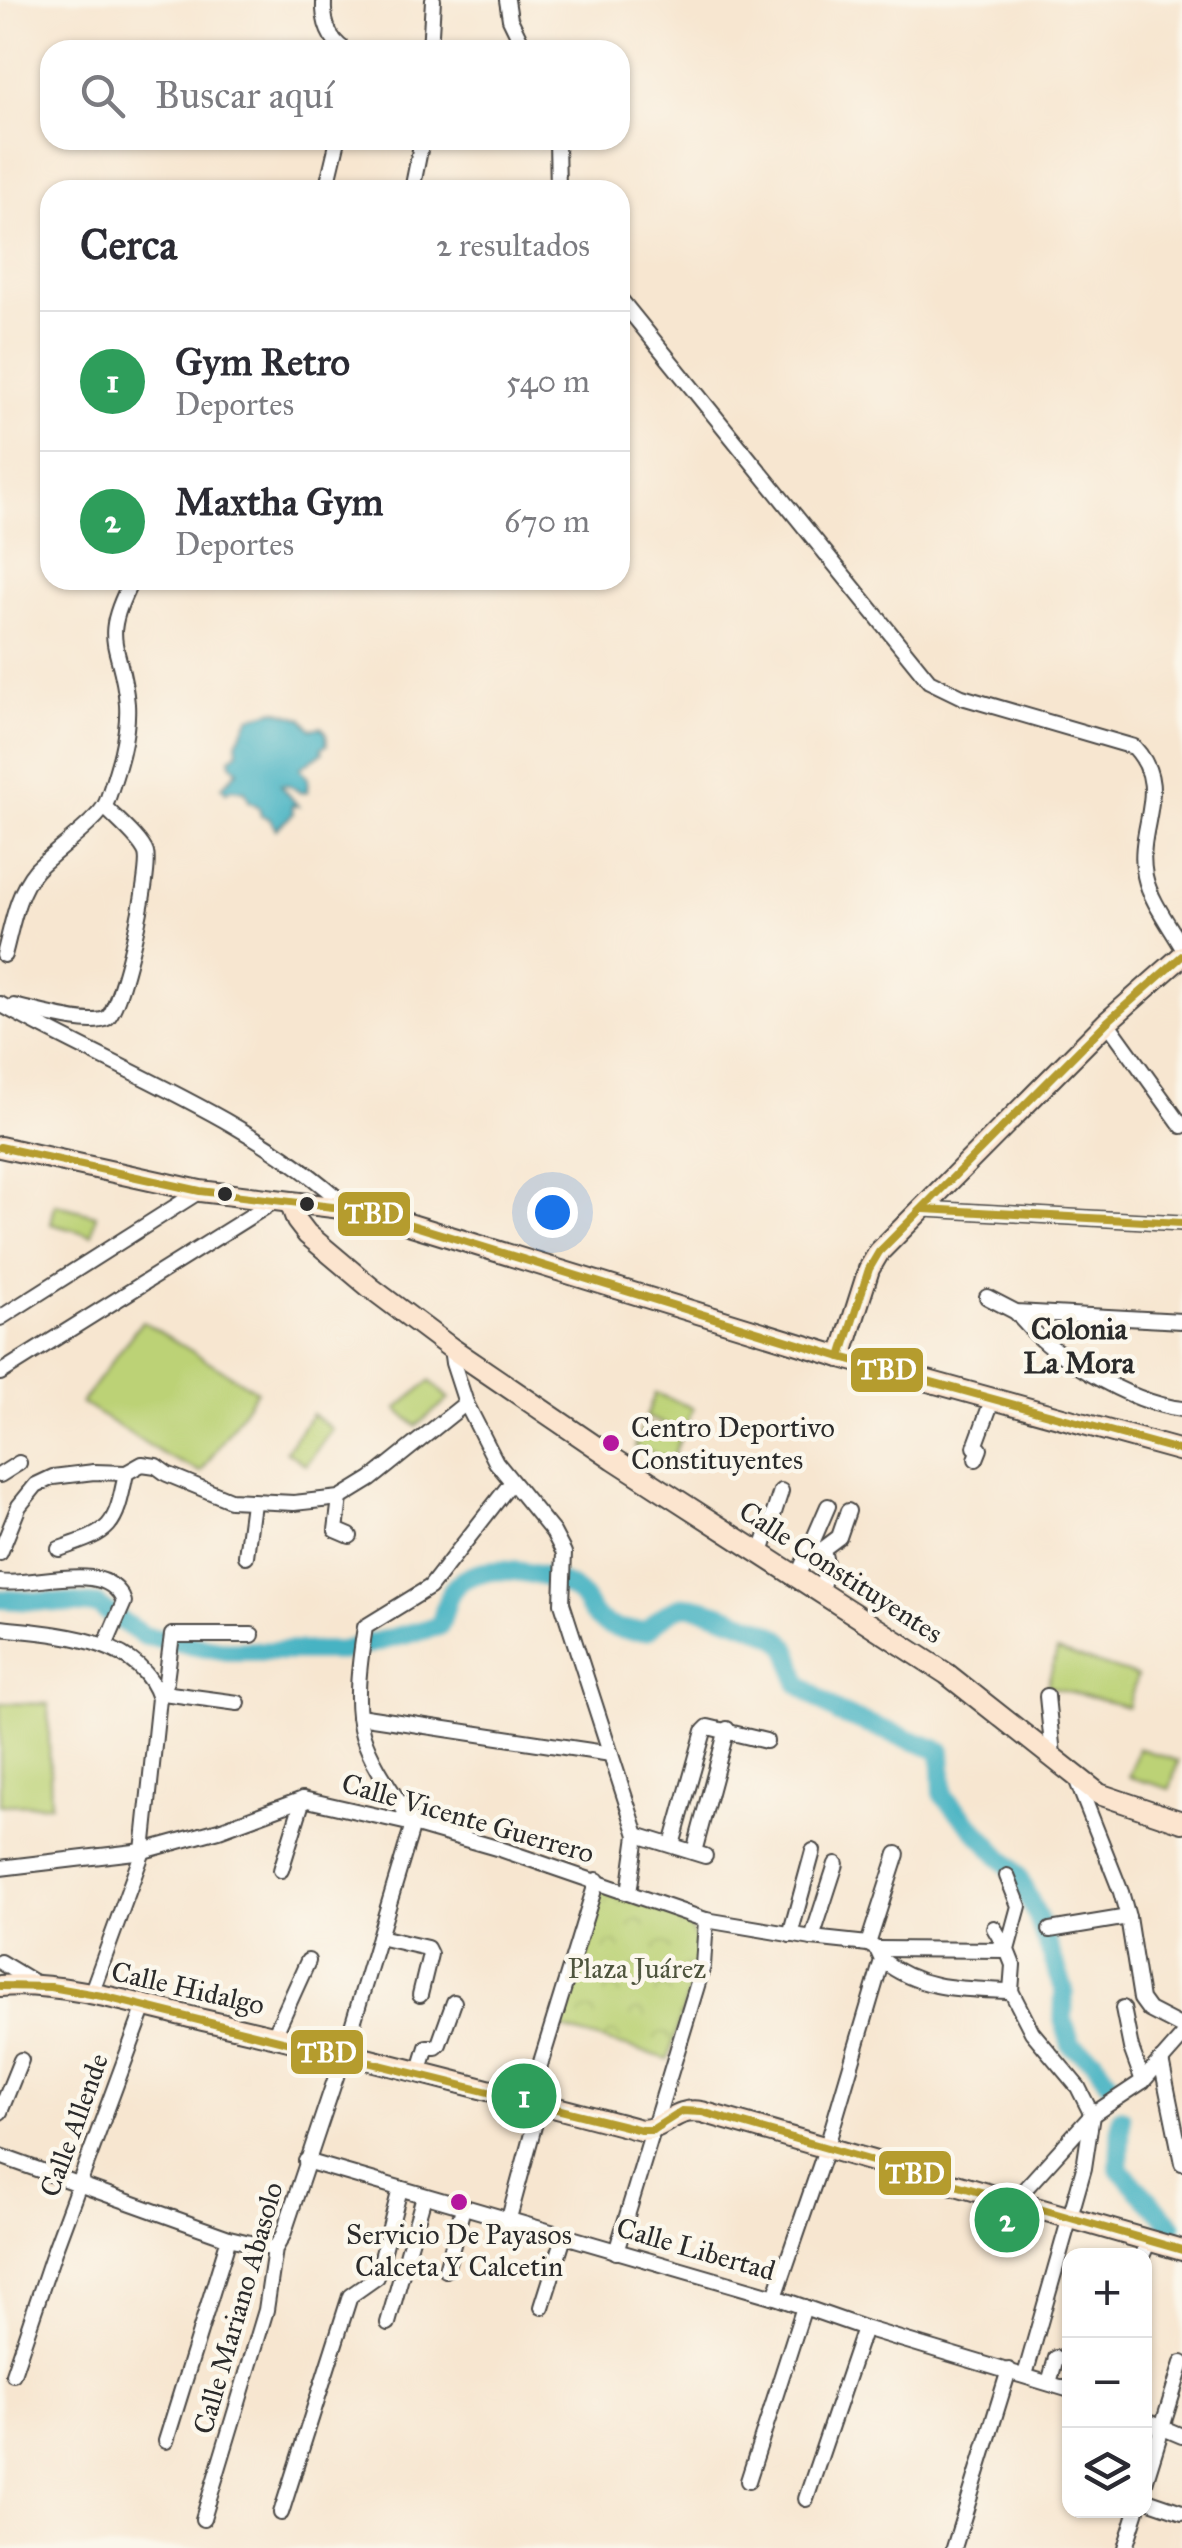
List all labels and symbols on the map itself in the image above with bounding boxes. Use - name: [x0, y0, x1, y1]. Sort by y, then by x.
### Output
- unlabelled marker: [215, 1184, 235, 1204]
- your location: [527, 1187, 578, 1238]
- line badge: TBD: [336, 1190, 412, 1238]
- unlabelled marker: [297, 1194, 317, 1214]
- text: TBD: [344, 1196, 404, 1231]
- district label: Colonia La Mora: [1023, 1311, 1136, 1381]
- line badge: TBD: [849, 1346, 925, 1394]
- text: TBD: [857, 1352, 917, 1387]
- place label: Centro Deportivo Constituyentes: [631, 1410, 835, 1477]
- marker: Centro Deportivo Constituyentes: [600, 1432, 622, 1454]
- street label: Calle Constituyentes: [733, 1493, 949, 1651]
- street label: Calle Vicente Guerrero: [338, 1765, 598, 1871]
- park label: Plaza Juárez: [568, 1951, 706, 1986]
- street label: Calle Hidalgo: [108, 1953, 268, 2023]
- line badge: TBD: [289, 2028, 365, 2076]
- text: TBD: [297, 2035, 357, 2070]
- street label: Calle Allende: [32, 2048, 116, 2202]
- pin: 1: [492, 2058, 556, 2134]
- line badge: TBD: [877, 2149, 953, 2197]
- text: TBD: [885, 2156, 945, 2191]
- street label: Calle Mariano Abasolo: [185, 2178, 291, 2438]
- pin: 2: [974, 2182, 1040, 2258]
- marker: Servicio De Payasos Calceta Y Calcetin: [448, 2191, 470, 2213]
- street label: Calle Libertad: [613, 2210, 779, 2288]
- place label: Servicio De Payasos Calceta Y Calcetin: [346, 2217, 572, 2284]

